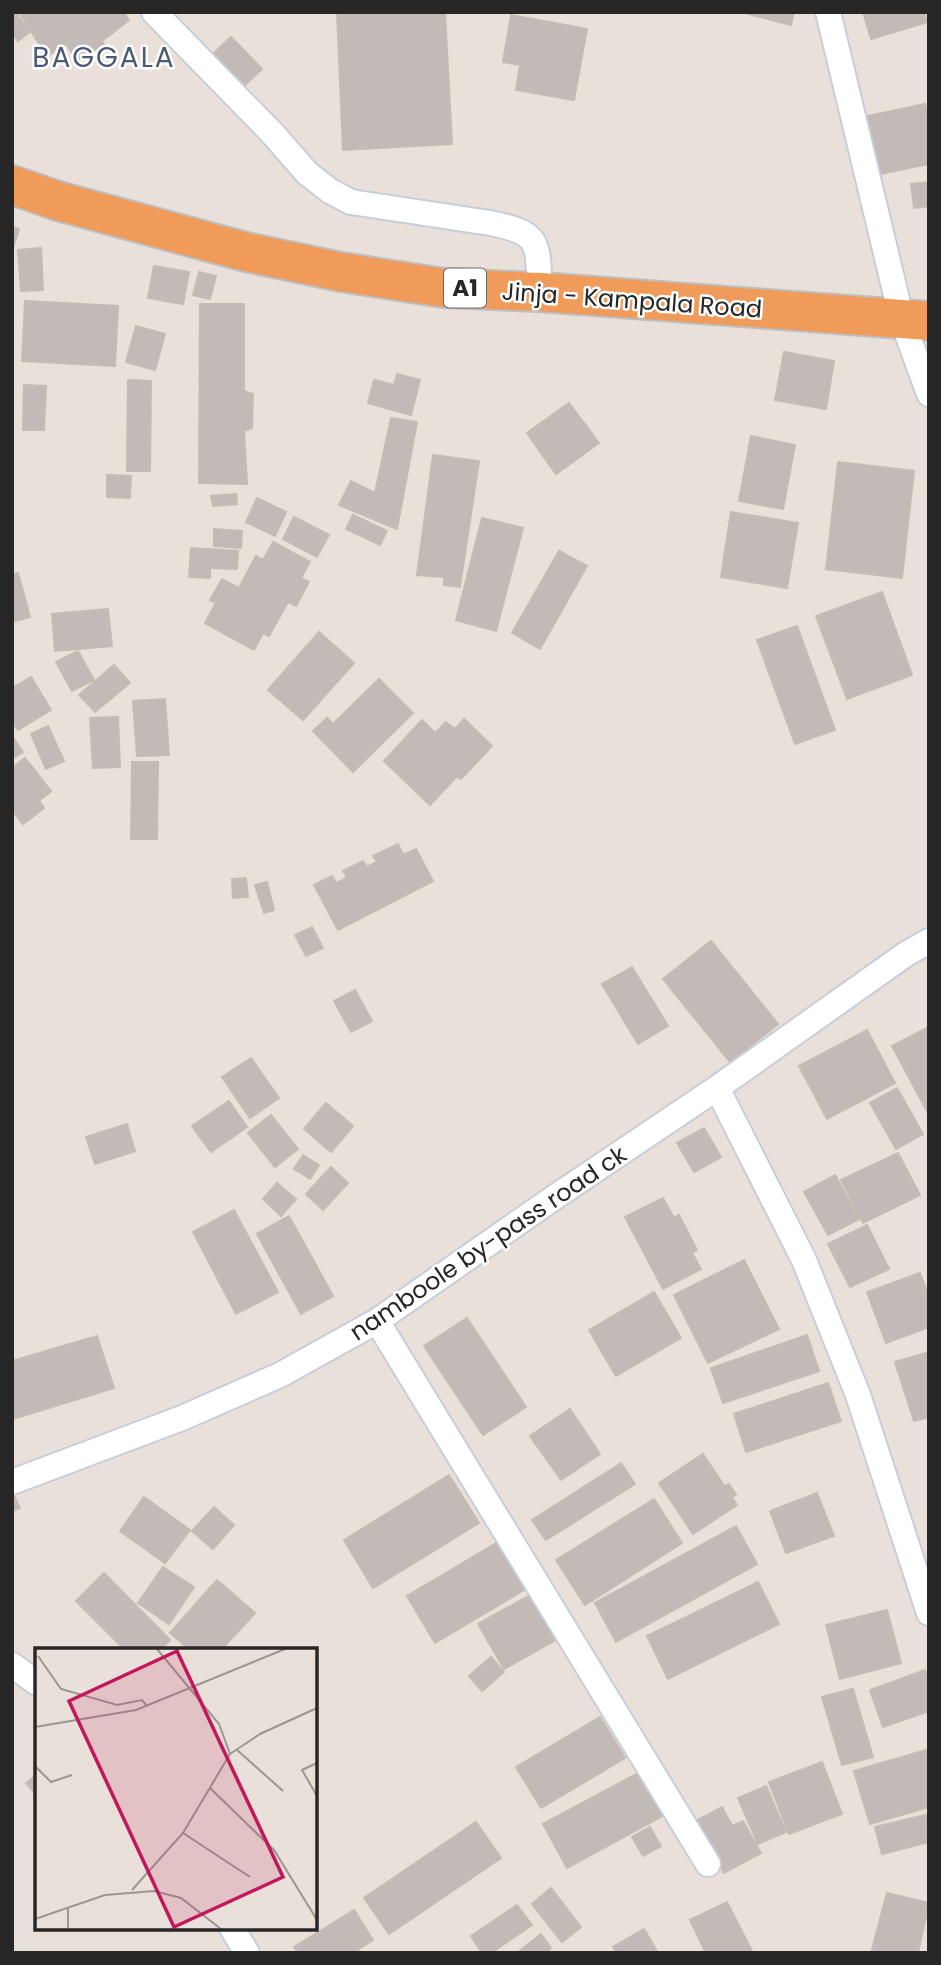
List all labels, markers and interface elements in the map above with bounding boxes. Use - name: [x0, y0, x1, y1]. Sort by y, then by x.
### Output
- district label: BAGGALA: [32, 38, 176, 77]
- road number: A1: [444, 268, 486, 308]
- street label: Jinja - Kampala Road: [501, 274, 763, 326]
- street label: namboole by-pass road ck: [343, 1137, 633, 1348]
- inset map: [35, 1648, 317, 1930]

